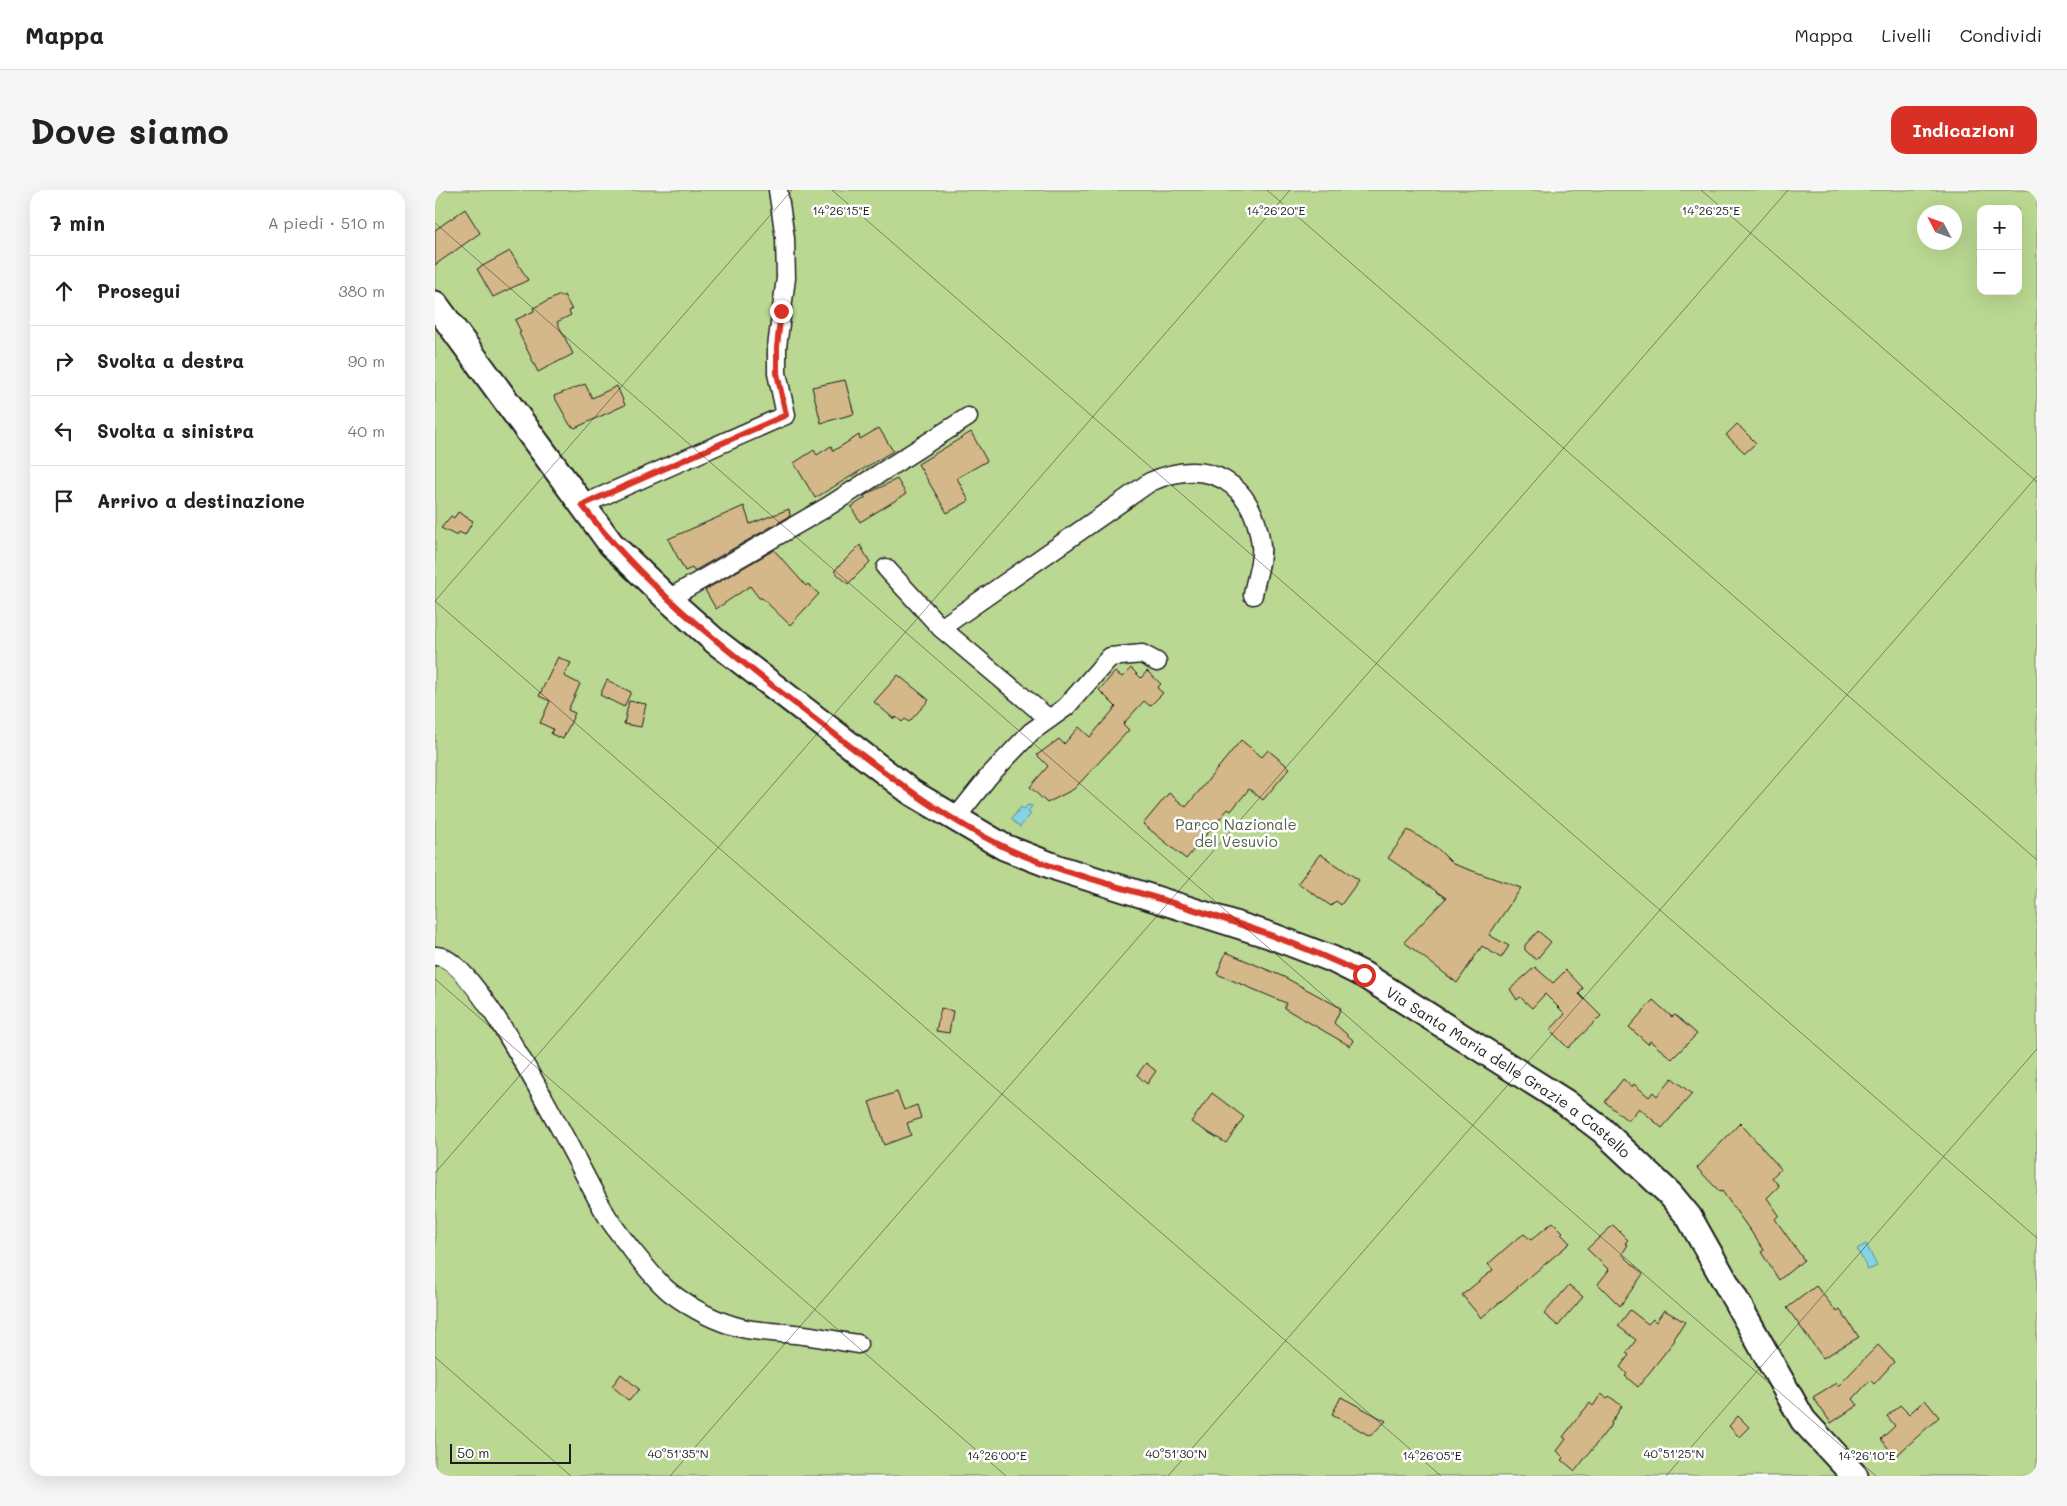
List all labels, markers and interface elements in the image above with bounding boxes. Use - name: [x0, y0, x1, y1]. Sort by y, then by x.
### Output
- text: Mappa: [25, 19, 104, 50]
- text: Mappa: [1794, 23, 1853, 47]
- text: Livelli: [1881, 23, 1932, 47]
- text: Condividi: [1960, 23, 2042, 47]
- button: Indicazioni: [1891, 106, 2037, 154]
- text: Dove siamo: [30, 107, 229, 153]
- text: 14°26'15"E: [812, 202, 870, 218]
- text: 14°26'20"E: [1247, 202, 1306, 218]
- text: 14°26'25"E: [1682, 202, 1740, 218]
- north arrow: [1917, 205, 1962, 250]
- map controls: [1977, 205, 2022, 295]
- button: +: [1977, 205, 2022, 250]
- text: 7 min: [50, 209, 105, 236]
- text: A piedi · 510 m: [268, 212, 385, 233]
- button: −: [1977, 250, 2022, 295]
- icon: ahead: [50, 277, 78, 305]
- text: Prosegui: [97, 278, 181, 303]
- text: 380 m: [338, 280, 385, 301]
- route end: [770, 300, 793, 323]
- icon: right: [50, 347, 78, 375]
- text: Svolta a destra: [97, 348, 244, 373]
- text: 90 m: [348, 350, 385, 371]
- icon: left: [50, 417, 78, 445]
- text: Svolta a sinistra: [97, 418, 254, 443]
- text: 40 m: [348, 420, 385, 441]
- icon: arrive: [50, 487, 78, 515]
- text: Arrivo a destinazione: [97, 488, 305, 513]
- park label: Parco Nazionale del Vesuvio: [1175, 814, 1297, 851]
- route start: [1353, 964, 1376, 987]
- street label: Via Santa Maria delle Grazie a Castello: [1382, 981, 1635, 1162]
- scale bar: [450, 1441, 571, 1464]
- text: 50 m: [457, 1443, 489, 1462]
- text: 40°51'35"N: [647, 1445, 709, 1461]
- text: 40°51'30"N: [1145, 1445, 1207, 1461]
- text: 40°51'25"N: [1644, 1445, 1704, 1461]
- text: 14°26'00"E: [967, 1447, 1027, 1463]
- text: 14°26'05"E: [1402, 1447, 1462, 1463]
- text: 14°26'10"E: [1838, 1447, 1896, 1463]

